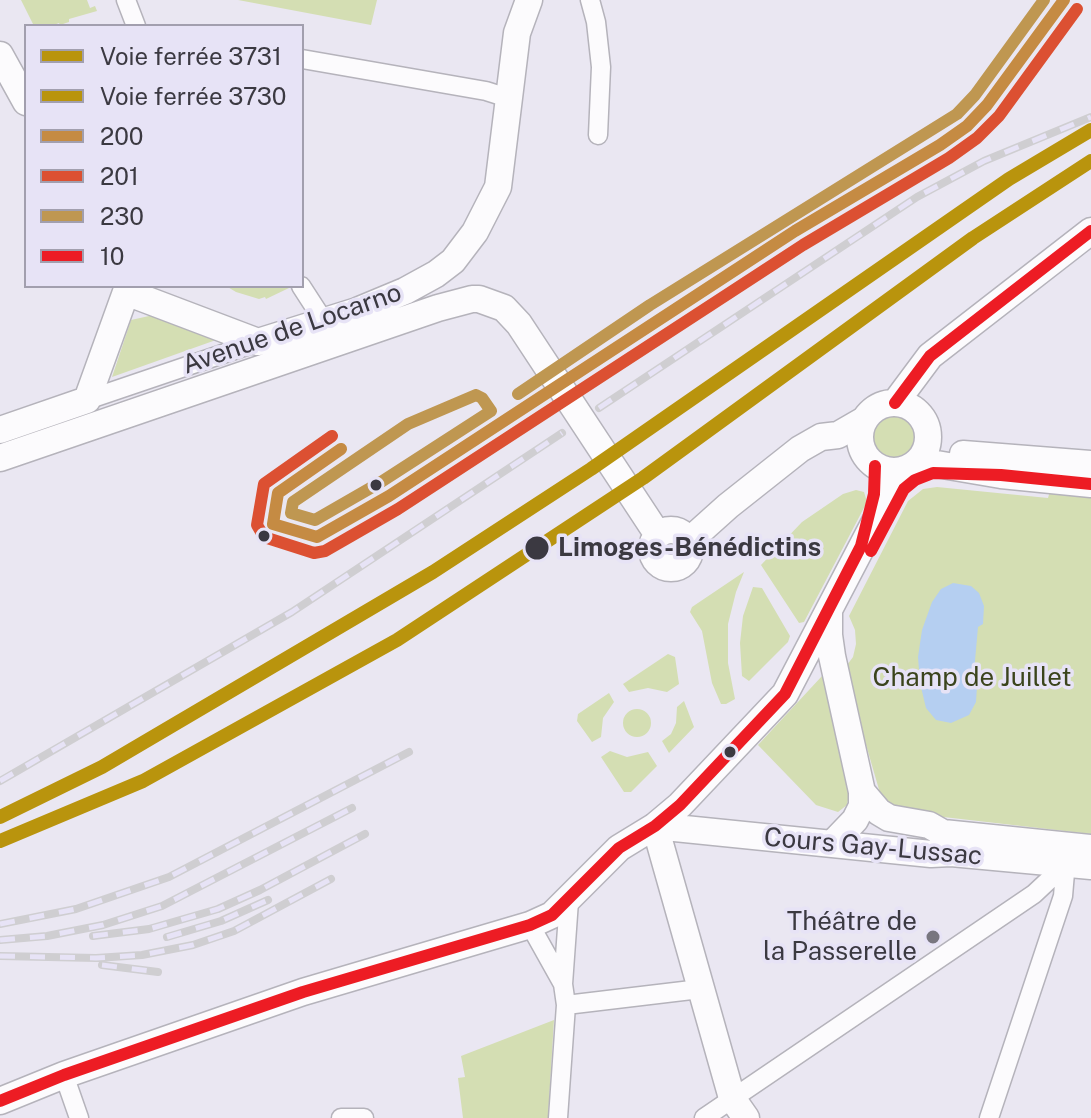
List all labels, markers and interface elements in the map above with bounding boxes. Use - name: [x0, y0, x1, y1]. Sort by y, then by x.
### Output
- legend: [24, 24, 304, 288]
- text: Voie ferrée 3731: [100, 42, 282, 70]
- text: Voie ferrée 3730: [100, 82, 287, 110]
- text: 200: [100, 122, 144, 150]
- text: 201: [100, 162, 139, 190]
- text: 230: [100, 202, 144, 230]
- text: 10: [100, 242, 124, 270]
- street label: Avenue de Locarno: [178, 277, 406, 381]
- unlabelled marker: [368, 477, 384, 493]
- unlabelled marker: [256, 528, 272, 544]
- place label: Limoges-Bénédictins: [558, 532, 821, 564]
- marker: Limoges-Bénédictins: [523, 534, 551, 562]
- park label: Champ de Juillet: [873, 662, 1071, 694]
- unlabelled marker: [722, 744, 738, 760]
- street label: Cours Gay-Lussac: [763, 822, 983, 872]
- place label: Théâtre de la Passerelle: [763, 906, 917, 968]
- marker: Théâtre de la Passerelle: [924, 928, 942, 946]

